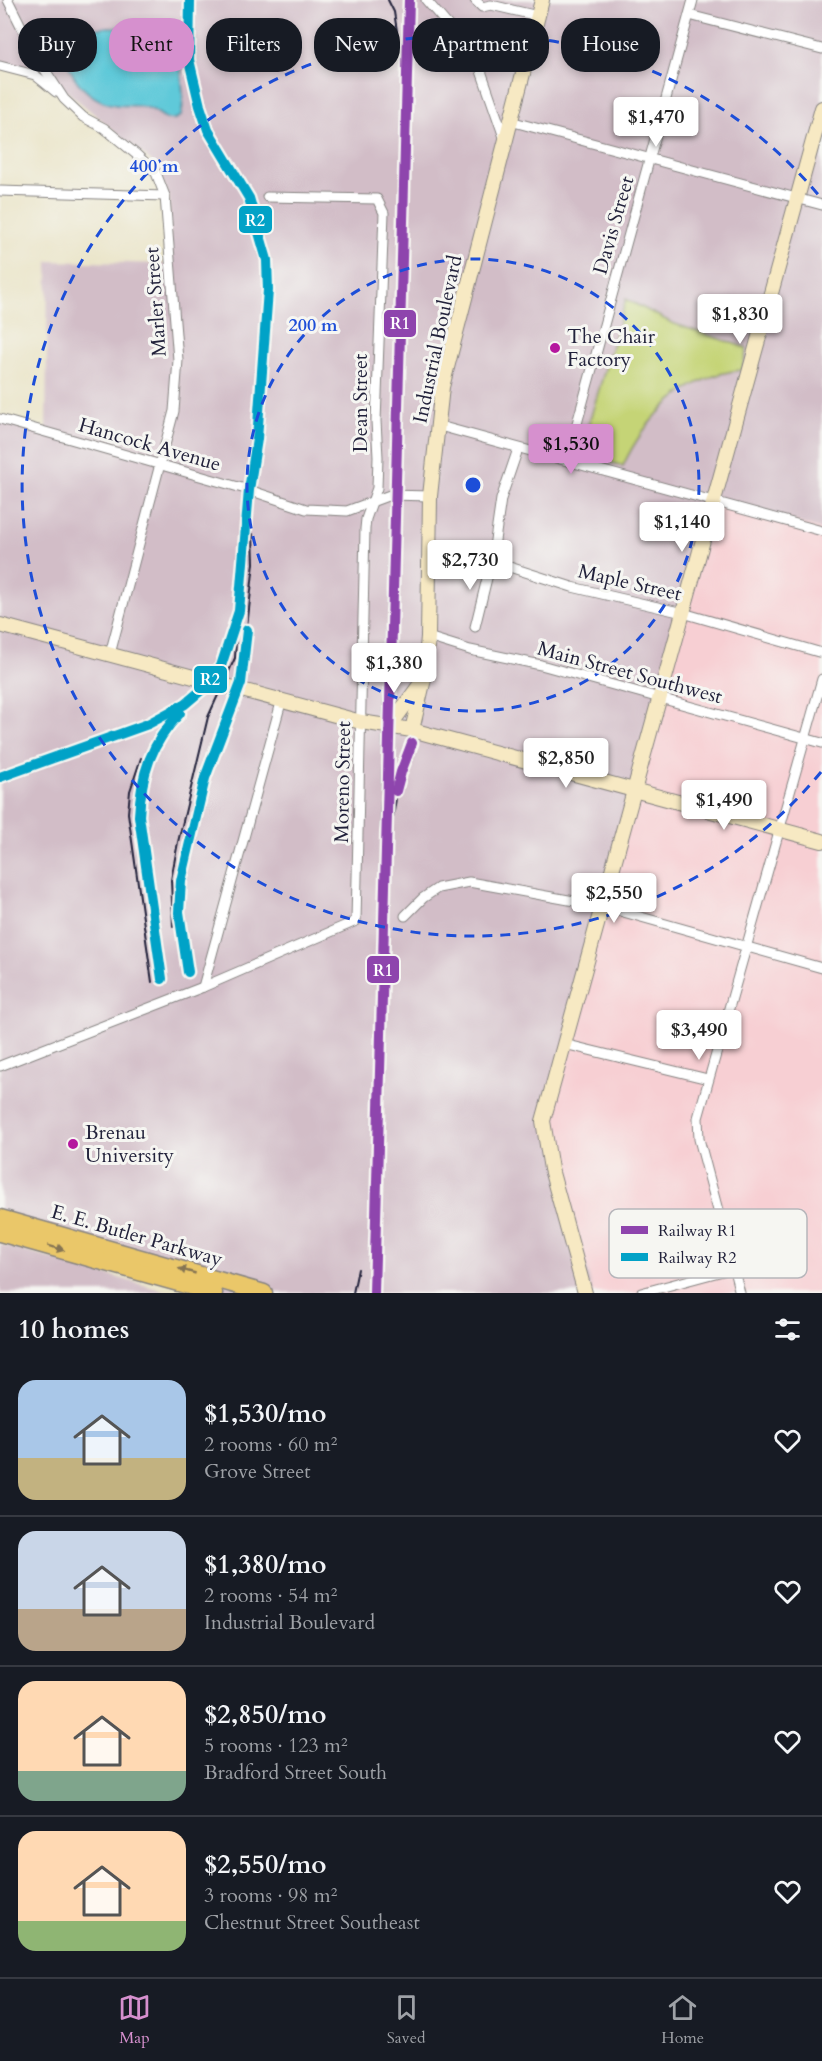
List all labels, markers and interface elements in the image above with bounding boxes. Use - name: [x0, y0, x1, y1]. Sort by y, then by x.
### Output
- chip: Buy: [18, 18, 97, 72]
- chip: Rent: [109, 18, 194, 72]
- chip: Filters: [206, 18, 302, 72]
- chip: New: [314, 18, 400, 72]
- chip: Apartment: [412, 18, 549, 72]
- chip: House: [561, 18, 660, 72]
- pin: $1,470: [607, 97, 705, 148]
- text: $1,470: [627, 103, 685, 130]
- text: 400 m: [129, 154, 179, 179]
- street label: Davis Street: [587, 172, 641, 277]
- line badge: R2: [238, 205, 273, 234]
- text: R2: [245, 210, 265, 232]
- street label: Marler Street: [138, 246, 173, 358]
- street label: Industrial Boulevard: [406, 252, 469, 426]
- pin: $1,830: [691, 294, 789, 345]
- text: $1,830: [711, 300, 769, 327]
- line badge: R1: [383, 309, 417, 338]
- text: 200 m: [288, 313, 338, 338]
- text: R1: [390, 313, 410, 335]
- place label: The Chair Factory: [567, 323, 656, 373]
- marker: The Chair Factory: [548, 341, 562, 355]
- street label: Dean Street: [347, 353, 374, 452]
- street label: Hancock Avenue: [76, 411, 224, 478]
- pin: $1,530: [522, 424, 620, 475]
- text: $1,530: [542, 430, 600, 457]
- centre of rings: [463, 475, 483, 495]
- pin: $1,140: [633, 502, 731, 553]
- text: $1,140: [653, 508, 711, 535]
- pin: $2,730: [421, 540, 519, 591]
- text: $2,730: [441, 546, 499, 573]
- street label: Maple Street: [575, 557, 685, 608]
- street label: Main Street Southwest: [534, 635, 726, 710]
- pin: $1,380: [345, 643, 443, 694]
- text: $1,380: [365, 649, 423, 676]
- line badge: R2: [193, 665, 228, 694]
- text: R2: [200, 669, 220, 691]
- street label: Moreno Street: [328, 720, 357, 843]
- pin: $2,850: [517, 738, 615, 789]
- text: $2,850: [537, 744, 595, 771]
- pin: $1,490: [675, 780, 773, 831]
- text: $1,490: [695, 786, 753, 813]
- pin: $2,550: [565, 873, 663, 924]
- text: $2,550: [585, 879, 643, 906]
- line badge: R1: [366, 955, 400, 984]
- text: R1: [373, 960, 393, 982]
- pin: $3,490: [650, 1010, 748, 1061]
- text: $3,490: [670, 1016, 728, 1043]
- place label: Brenau University: [85, 1119, 174, 1169]
- marker: Brenau University: [66, 1137, 80, 1151]
- street label: E. E. Butler Parkway: [48, 1198, 226, 1273]
- legend: [609, 1209, 807, 1278]
- text: Railway R1: [658, 1220, 736, 1242]
- one-way arrow: [47, 1244, 65, 1254]
- text: Railway R2: [658, 1247, 736, 1269]
- one-way arrow: [178, 1266, 196, 1275]
- text: 10 homes: [18, 1312, 129, 1347]
- icon: filters: [771, 1313, 804, 1346]
- text: $1,530/mo: [204, 1396, 327, 1431]
- icon: home: [66, 1404, 138, 1476]
- icon: heart: [771, 1424, 804, 1457]
- text: 2 rooms · 60 m²: [204, 1431, 337, 1458]
- text: Grove Street: [204, 1458, 311, 1485]
- text: $1,380/mo: [204, 1547, 327, 1582]
- icon: home: [66, 1555, 138, 1627]
- icon: heart: [771, 1575, 804, 1608]
- text: 2 rooms · 54 m²: [204, 1582, 337, 1609]
- text: Industrial Boulevard: [204, 1609, 375, 1636]
- text: $2,850/mo: [204, 1697, 327, 1732]
- icon: home: [66, 1705, 138, 1777]
- icon: heart: [771, 1725, 804, 1758]
- text: 5 rooms · 123 m²: [204, 1732, 348, 1759]
- text: Bradford Street South: [204, 1759, 387, 1786]
- text: $2,550/mo: [204, 1847, 327, 1882]
- icon: home: [66, 1855, 138, 1927]
- icon: heart: [771, 1875, 804, 1908]
- text: 3 rooms · 98 m²: [204, 1882, 337, 1909]
- text: Chestnut Street Southeast: [204, 1909, 420, 1936]
- tab: Map: [118, 1991, 151, 2049]
- tab: Saved: [387, 1991, 425, 2049]
- tab: Home: [661, 1991, 704, 2049]

